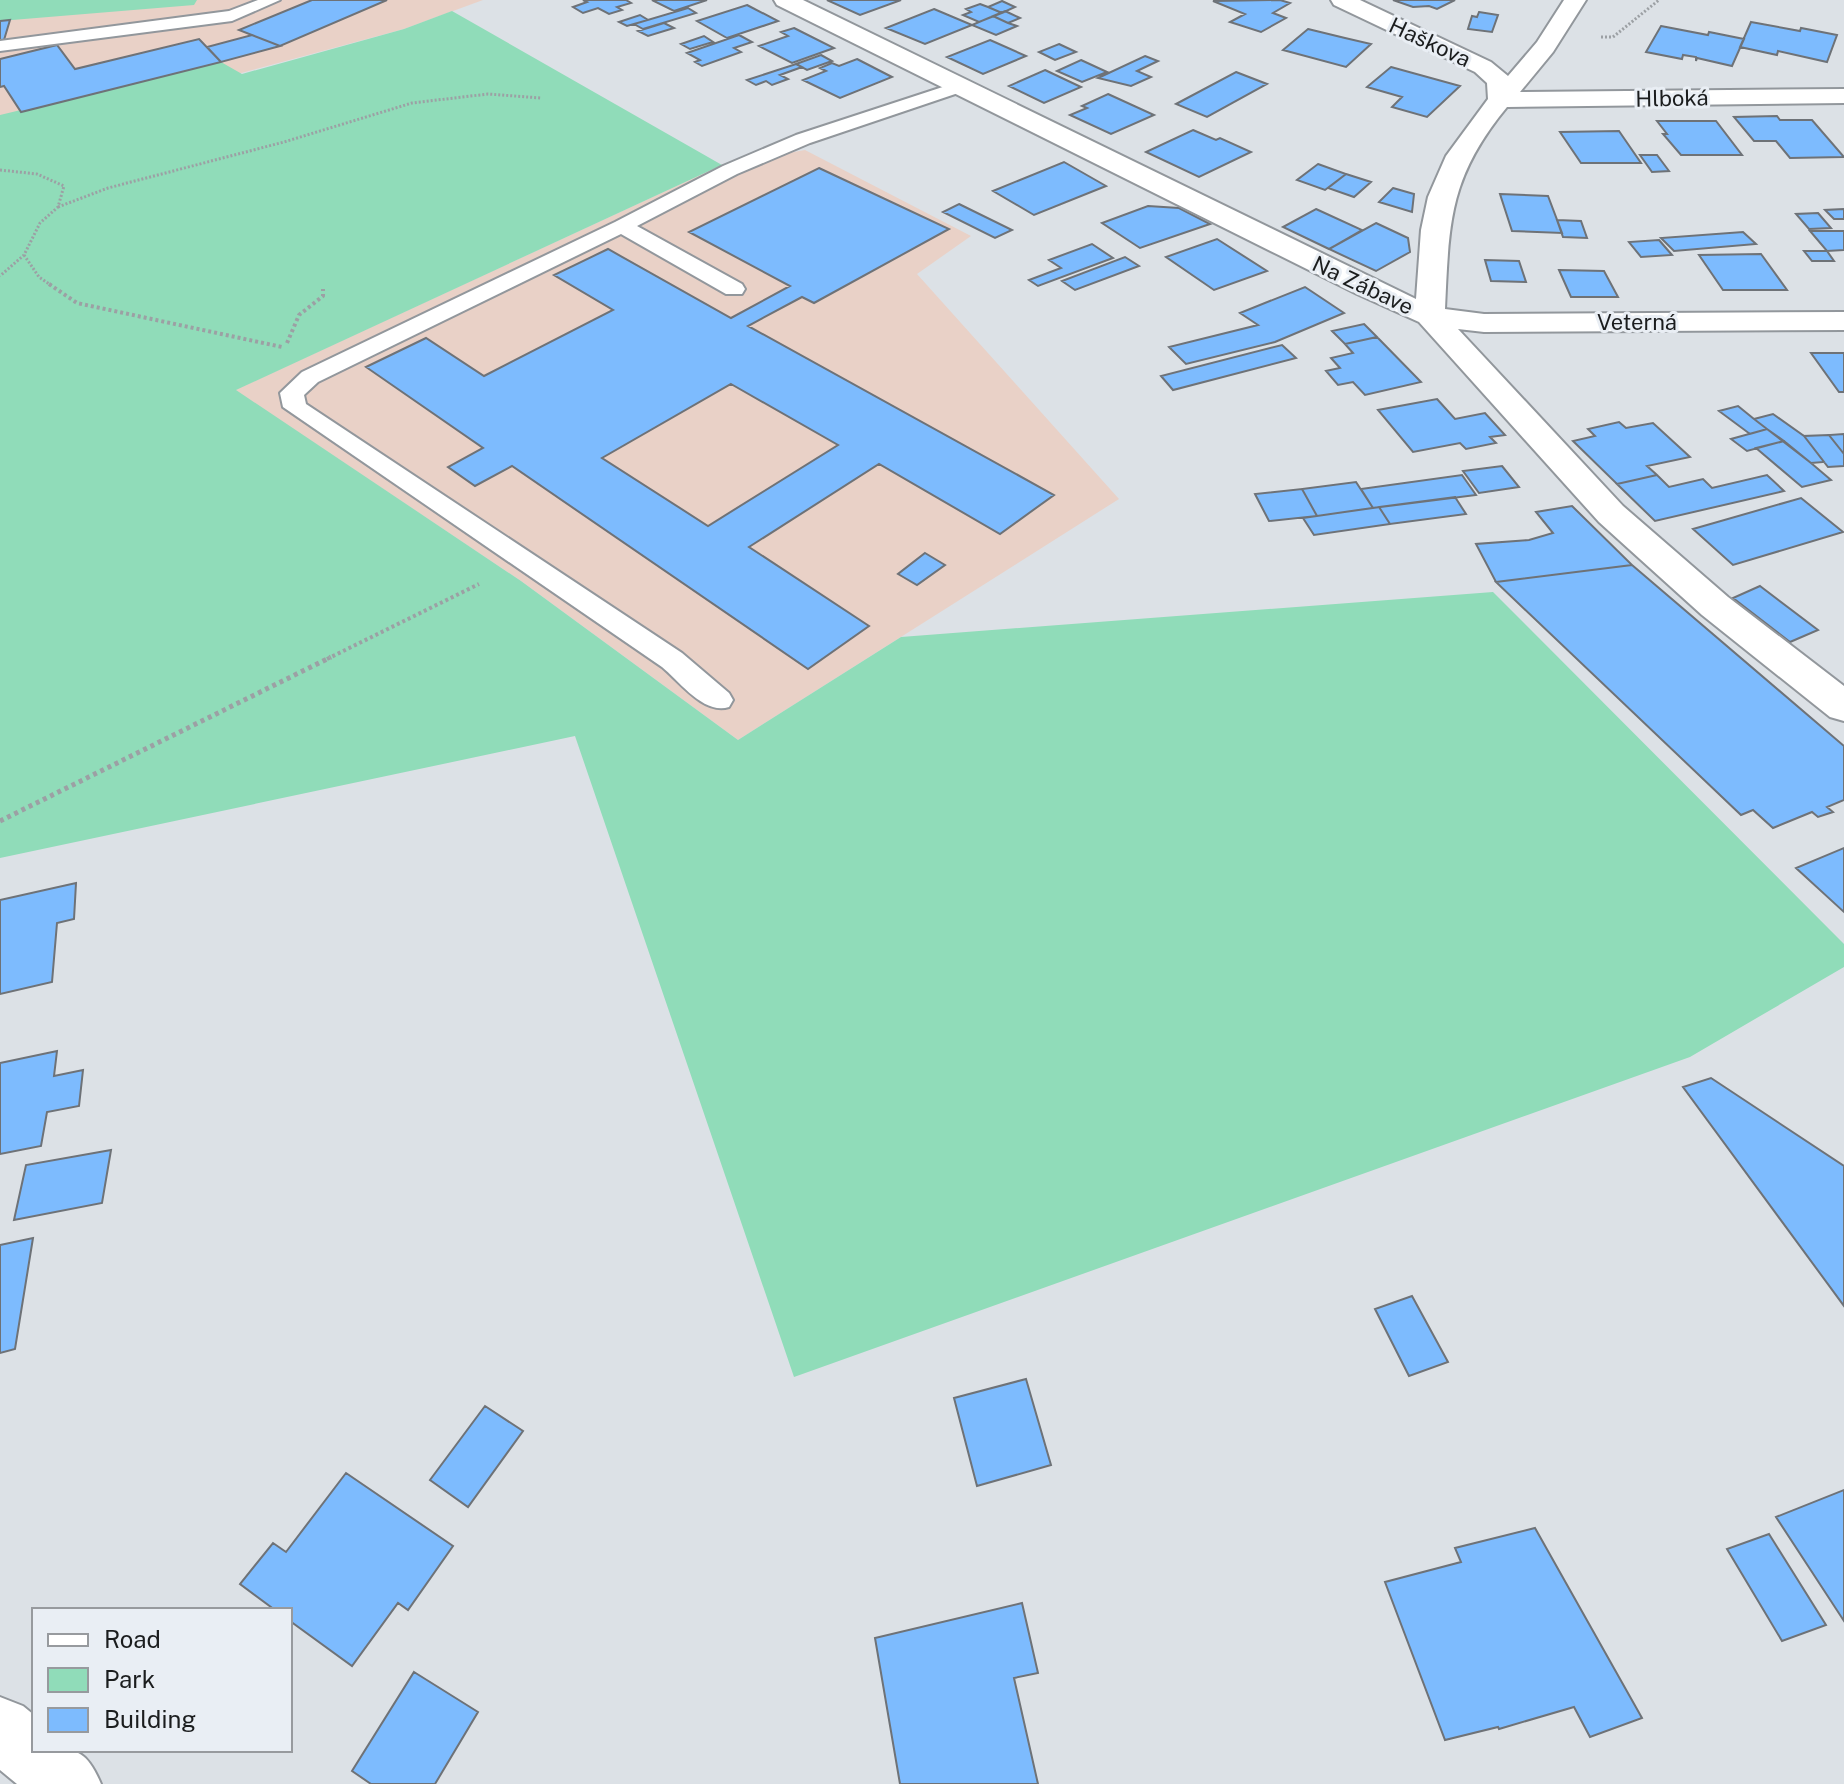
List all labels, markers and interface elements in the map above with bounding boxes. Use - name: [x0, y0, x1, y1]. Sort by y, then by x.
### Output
- street label: Haškova: [1385, 12, 1475, 72]
- street label: Hlboká: [1635, 84, 1709, 112]
- street label: Na Zábave: [1308, 250, 1418, 320]
- street label: Veterná: [1597, 309, 1677, 335]
- legend: [32, 1608, 292, 1752]
- text: Road: [104, 1625, 161, 1653]
- text: Park: [104, 1665, 155, 1693]
- text: Building: [104, 1705, 196, 1733]

